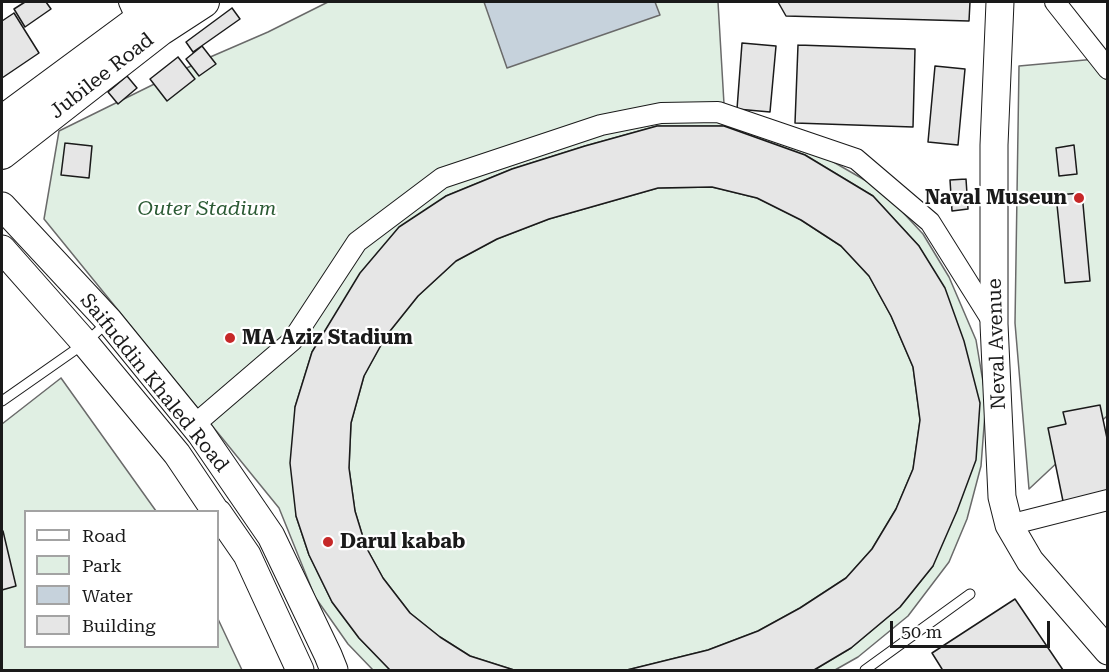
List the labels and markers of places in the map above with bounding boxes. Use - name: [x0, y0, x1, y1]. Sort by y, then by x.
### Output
- place label: Naval Museun: [925, 186, 1067, 210]
- marker: Naval Museun: [1072, 191, 1086, 205]
- place label: MA Aziz Stadium: [242, 326, 413, 350]
- marker: MA Aziz Stadium: [223, 331, 237, 345]
- place label: Darul kabab: [340, 530, 465, 554]
- marker: Darul kabab: [321, 535, 335, 549]

